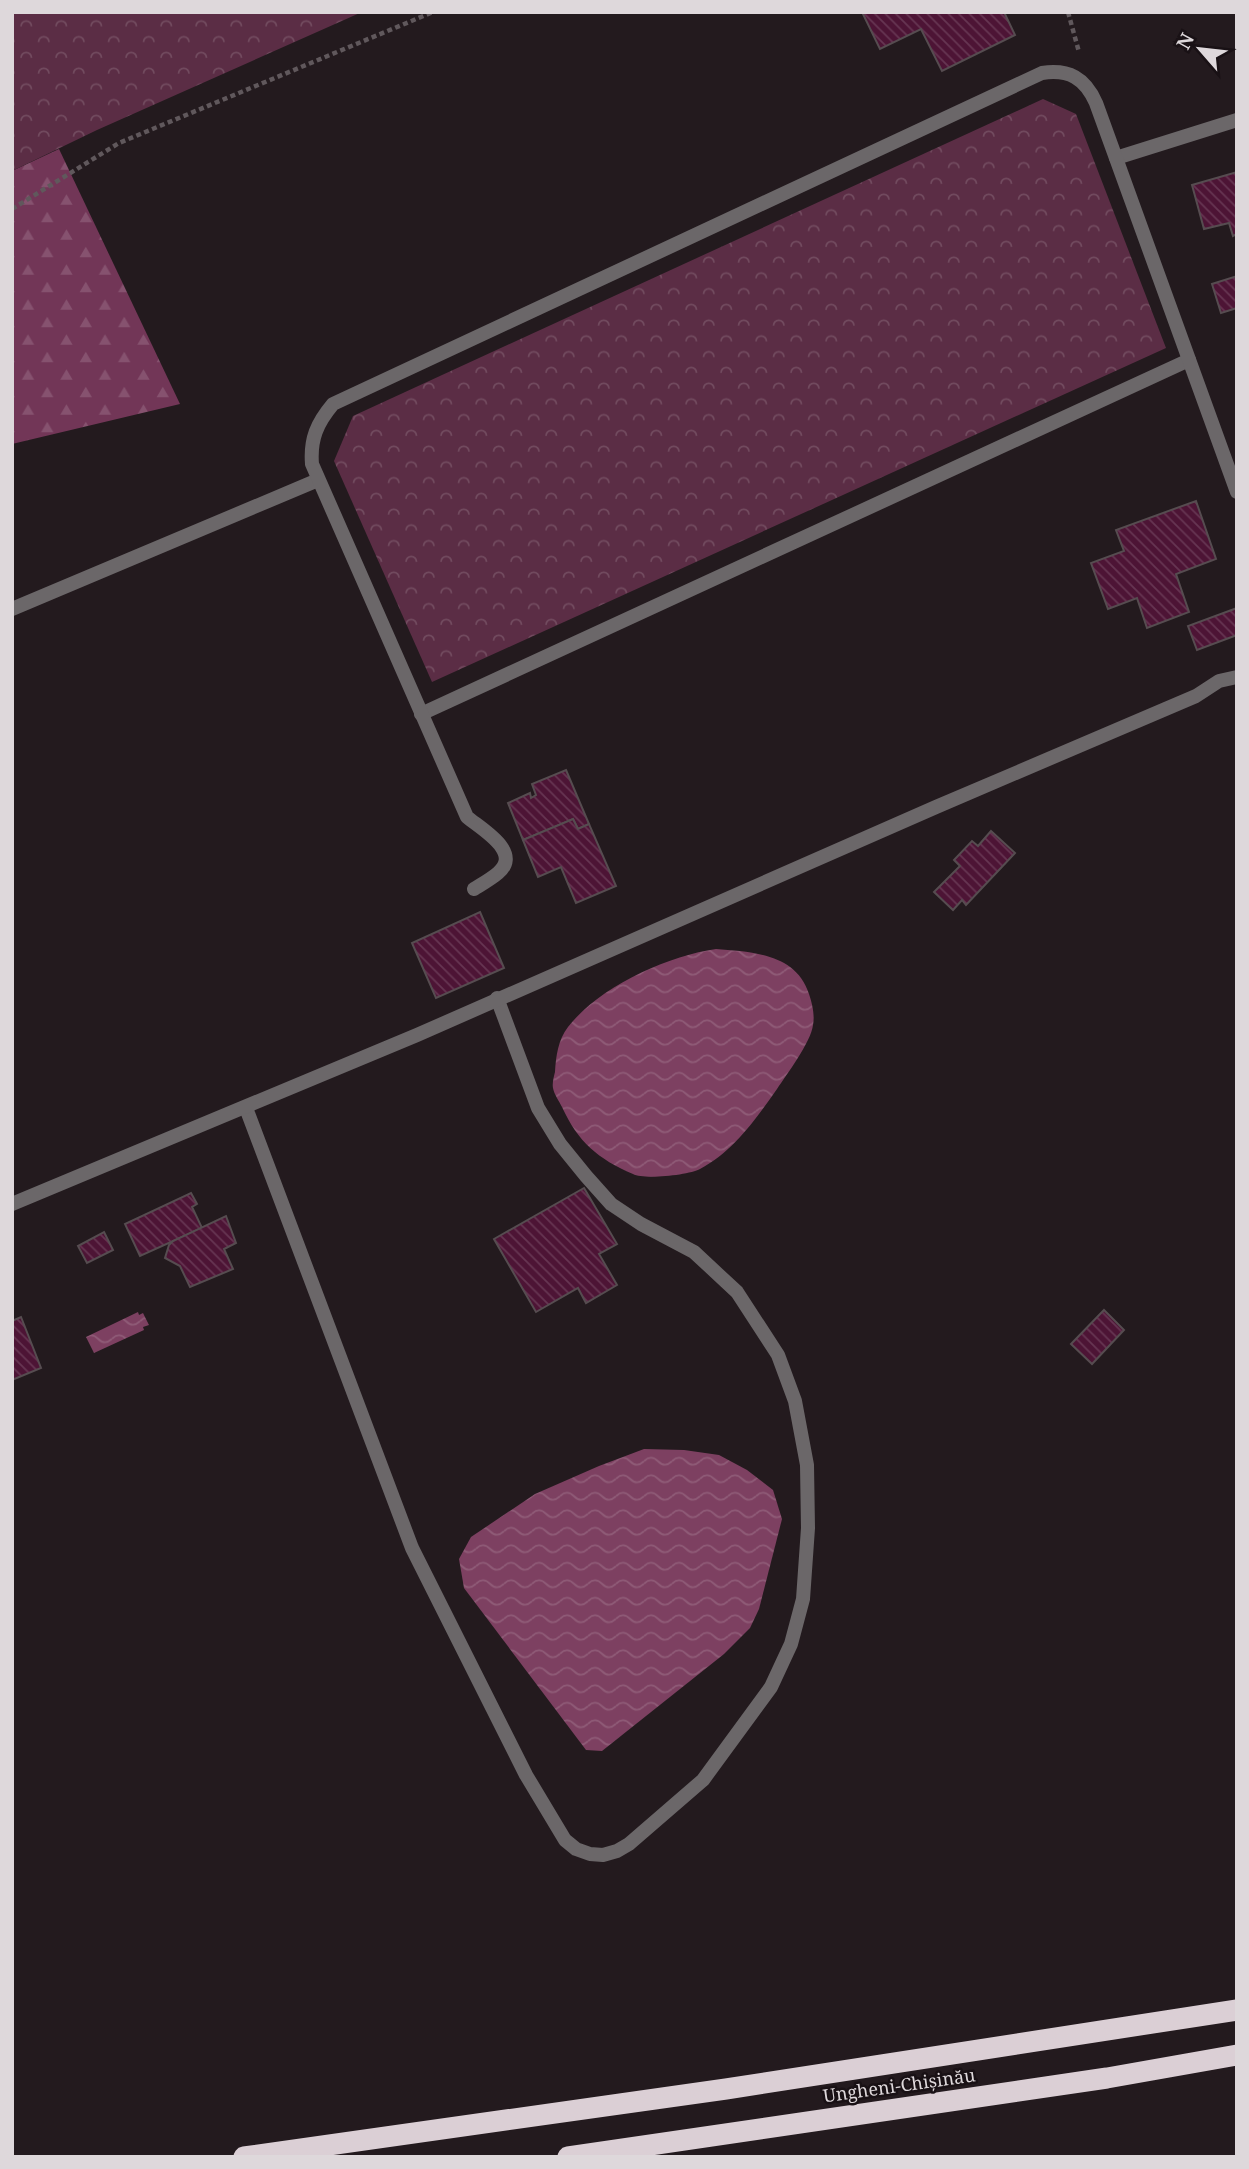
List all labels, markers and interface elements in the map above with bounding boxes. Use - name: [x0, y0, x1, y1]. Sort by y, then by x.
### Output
- north arrow: [1165, 14, 1235, 84]
- text: N: [1170, 28, 1200, 54]
- street label: Ungheni-Chișinău: [821, 2062, 977, 2108]

